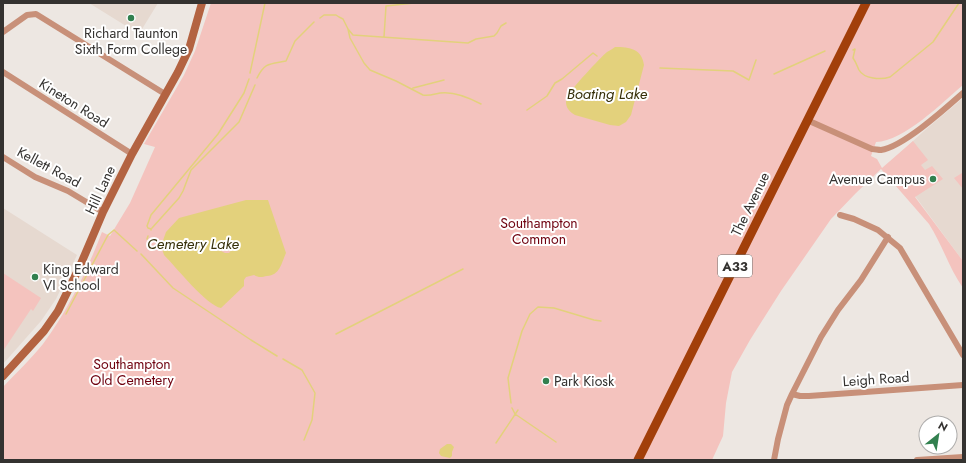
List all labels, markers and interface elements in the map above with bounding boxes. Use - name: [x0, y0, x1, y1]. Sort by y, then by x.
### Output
- marker: Richard Taunton Sixth Form College: [126, 13, 136, 23]
- place label: Richard Taunton Sixth Form College: [75, 23, 187, 59]
- street label: Kineton Road: [35, 74, 113, 132]
- water label: Boating Lake: [567, 83, 648, 105]
- street label: Kellett Road: [14, 142, 84, 192]
- street label: Hill Lane: [80, 162, 120, 218]
- street label: The Avenue: [726, 169, 774, 239]
- place label: Avenue Campus: [829, 169, 925, 189]
- marker: Avenue Campus: [928, 174, 938, 184]
- park label: Southampton Common: [500, 213, 578, 249]
- water label: Cemetery Lake: [147, 233, 240, 255]
- road number: A33: [718, 255, 752, 277]
- place label: King Edward VI School: [43, 259, 119, 295]
- marker: King Edward VI School: [30, 272, 40, 282]
- park label: Southampton Old Cemetery: [90, 354, 175, 390]
- street label: Leigh Road: [842, 367, 910, 391]
- place label: Park Kiosk: [554, 371, 615, 391]
- marker: Park Kiosk: [541, 376, 551, 386]
- north arrow: [918, 415, 958, 455]
- text: N: [935, 417, 951, 435]

